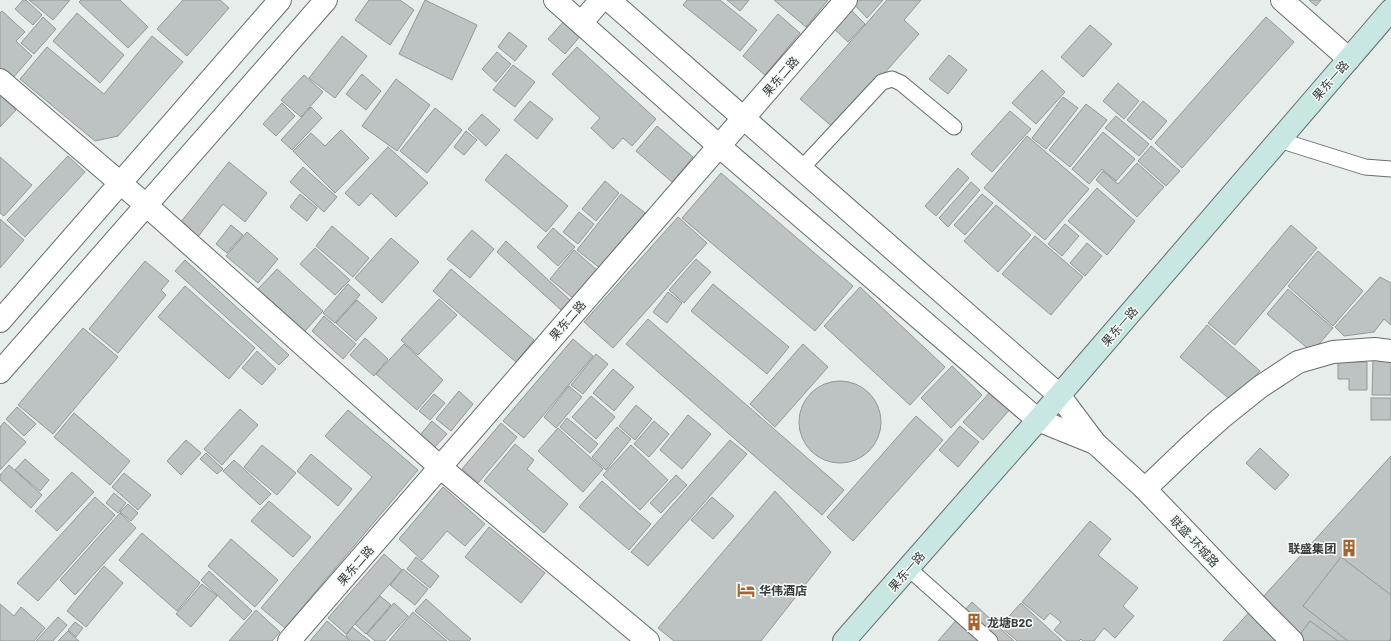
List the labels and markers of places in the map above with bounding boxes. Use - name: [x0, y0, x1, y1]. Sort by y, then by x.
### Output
- building icon: 联盛集团: [1339, 538, 1359, 558]
- place label: 联盛集团: [1288, 541, 1336, 555]
- hotel icon: 华伟酒店: [736, 580, 756, 600]
- place label: 华伟酒店: [759, 583, 807, 597]
- building icon: 龙塘B2C: [964, 612, 984, 632]
- place label: 龙塘B2C: [987, 615, 1032, 629]

